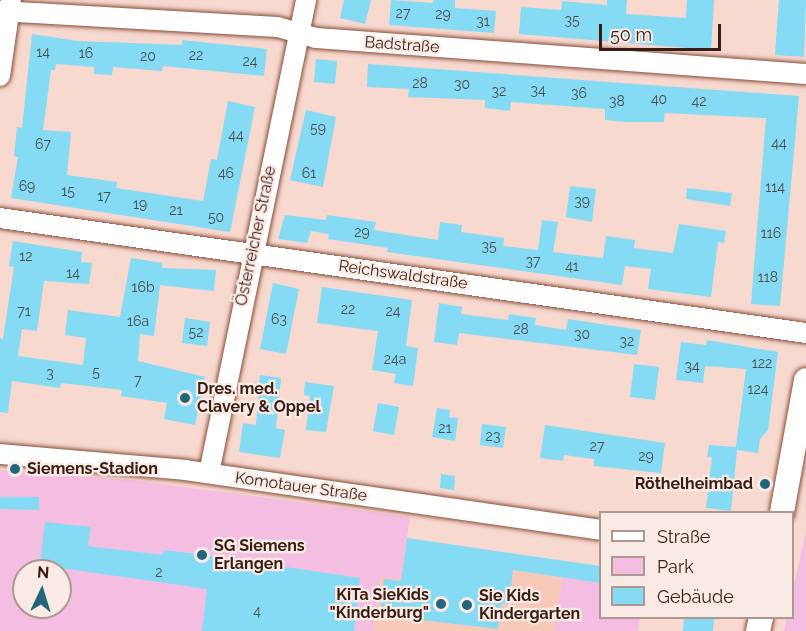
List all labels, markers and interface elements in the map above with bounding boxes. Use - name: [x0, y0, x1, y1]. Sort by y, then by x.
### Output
- house number: 27: [396, 5, 410, 21]
- house number: 29: [435, 6, 451, 22]
- house number: 35: [564, 12, 580, 28]
- scale bar: [602, 12, 724, 50]
- house number: 31: [476, 13, 490, 29]
- text: 50 m: [610, 24, 652, 45]
- street label: Badstraße: [364, 33, 440, 57]
- house number: 14: [36, 44, 50, 60]
- house number: 16: [79, 45, 93, 61]
- house number: 22: [189, 47, 203, 63]
- house number: 20: [140, 48, 156, 64]
- house number: 24: [243, 53, 257, 69]
- house number: 28: [412, 75, 428, 91]
- house number: 30: [454, 76, 470, 92]
- house number: 34: [530, 82, 546, 98]
- house number: 32: [492, 83, 506, 99]
- house number: 36: [571, 85, 587, 101]
- house number: 40: [651, 91, 667, 107]
- house number: 38: [609, 93, 625, 109]
- house number: 42: [692, 93, 706, 109]
- house number: 59: [310, 120, 326, 136]
- house number: 44: [228, 127, 244, 143]
- house number: 44: [771, 135, 787, 151]
- house number: 67: [35, 136, 51, 152]
- street label: Österreicher Straße: [232, 164, 280, 308]
- house number: 46: [218, 165, 234, 181]
- house number: 61: [302, 165, 316, 181]
- house number: 69: [19, 178, 35, 194]
- house number: 114: [765, 179, 785, 195]
- house number: 15: [61, 183, 75, 199]
- house number: 17: [97, 188, 111, 204]
- house number: 39: [574, 193, 590, 209]
- house number: 19: [133, 196, 147, 212]
- house number: 21: [169, 202, 183, 218]
- house number: 50: [208, 209, 224, 225]
- house number: 29: [354, 224, 370, 240]
- house number: 116: [761, 225, 781, 241]
- house number: 35: [481, 238, 497, 254]
- house number: 12: [19, 248, 33, 264]
- house number: 37: [526, 253, 540, 269]
- street label: Reichswaldstraße: [337, 256, 469, 294]
- house number: 41: [565, 258, 579, 274]
- house number: 14: [66, 265, 80, 281]
- house number: 118: [758, 269, 778, 285]
- house number: 16b: [131, 279, 155, 295]
- house number: 22: [341, 301, 355, 317]
- house number: 71: [17, 303, 31, 319]
- house number: 24: [386, 303, 400, 319]
- house number: 63: [271, 311, 287, 327]
- house number: 16a: [127, 313, 149, 329]
- house number: 28: [513, 321, 529, 337]
- house number: 52: [189, 324, 203, 340]
- house number: 30: [574, 326, 590, 342]
- house number: 32: [620, 333, 634, 349]
- house number: 24a: [384, 351, 406, 367]
- house number: 122: [752, 355, 772, 371]
- house number: 34: [684, 358, 700, 374]
- house number: 5: [92, 364, 100, 380]
- house number: 3: [46, 365, 54, 381]
- house number: 7: [134, 372, 142, 388]
- place label: Dres. med. Clavery & Oppel: [197, 379, 321, 417]
- house number: 124: [748, 381, 768, 397]
- marker: Dres. med. Clavery & Oppel: [178, 391, 192, 405]
- house number: 21: [438, 420, 452, 436]
- house number: 23: [486, 428, 500, 444]
- house number: 27: [590, 438, 604, 454]
- house number: 29: [638, 448, 654, 464]
- place label: Siemens-Stadion: [27, 459, 158, 479]
- marker: Siemens-Stadion: [8, 462, 22, 476]
- street label: Komotauer Straße: [234, 468, 368, 506]
- place label: Röthelheimbad: [635, 474, 753, 494]
- marker: Röthelheimbad: [758, 477, 772, 491]
- legend: [599, 511, 794, 619]
- text: Straße: [657, 526, 710, 547]
- place label: SG Siemens Erlangen: [214, 536, 305, 574]
- marker: SG Siemens Erlangen: [195, 548, 209, 562]
- text: Park: [657, 556, 694, 577]
- north arrow: [12, 559, 72, 619]
- text: N: [36, 563, 50, 582]
- house number: 2: [155, 564, 163, 580]
- place label: KiTa SieKids "Kinderburg": [330, 585, 429, 623]
- place label: Sie Kids Kindergarten: [479, 586, 580, 624]
- text: Gebäude: [657, 586, 734, 607]
- marker: KiTa SieKids "Kinderburg": [434, 597, 448, 611]
- marker: Sie Kids Kindergarten: [460, 598, 474, 612]
- house number: 4: [253, 603, 261, 619]

